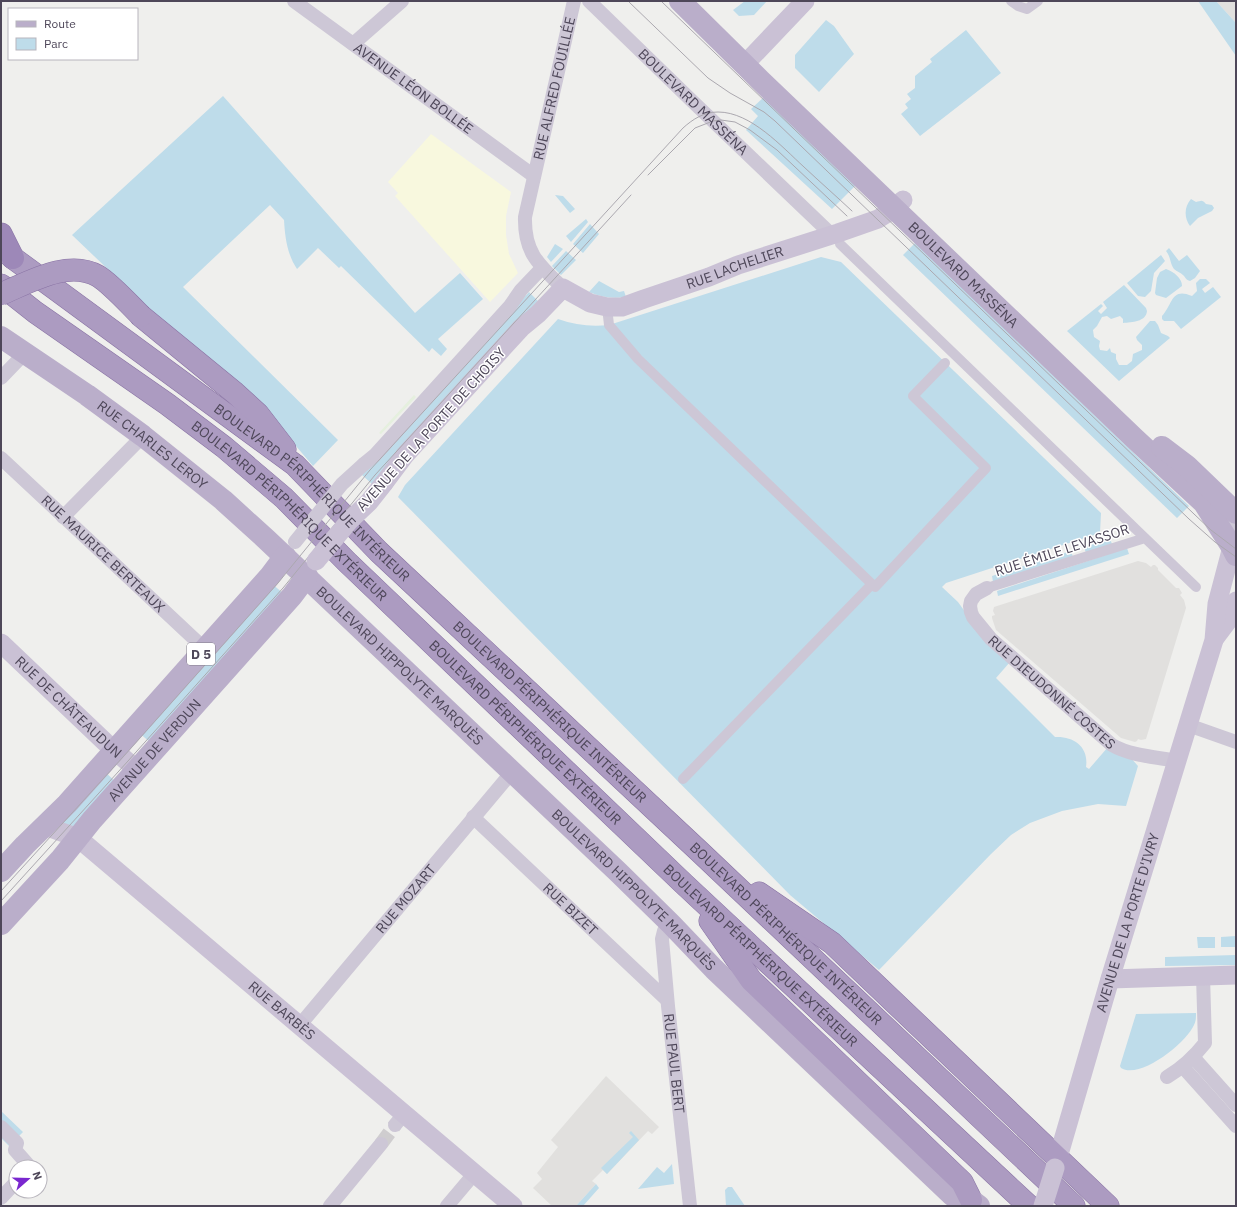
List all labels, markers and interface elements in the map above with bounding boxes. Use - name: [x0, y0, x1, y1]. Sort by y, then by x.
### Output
- legend: [8, 8, 138, 60]
- street label: RUE ALFRED FOUILLÉE: [529, 15, 579, 162]
- text: Route: [44, 16, 76, 31]
- text: Parc: [44, 36, 68, 51]
- street label: AVENUE LÉON BOLLÉE: [350, 39, 477, 138]
- street label: BOULEVARD MASSÉNA: [634, 45, 752, 159]
- street label: BOULEVARD MASSÉNA: [905, 218, 1022, 332]
- street label: RUE LACHELIER: [684, 242, 786, 293]
- street label: AVENUE DE LA PORTE DE CHOISY: [353, 343, 510, 515]
- street label: RUE CHARLES LEROY: [94, 397, 212, 494]
- street label: BOULEVARD PÉRIPHÉRIQUE INTÉRIEUR: [210, 400, 414, 585]
- street label: BOULEVARD PÉRIPHÉRIQUE EXTÉRIEUR: [188, 417, 391, 605]
- street label: RUE MAURICE BERTEAUX: [37, 491, 169, 616]
- street label: RUE ÉMILE LEVASSOR: [992, 519, 1132, 580]
- street label: BOULEVARD HIPPOLYTE MARQUÈS: [313, 582, 487, 749]
- street label: BOULEVARD PÉRIPHÉRIQUE INTÉRIEUR: [449, 617, 651, 807]
- street label: RUE DIEUDONNÉ COSTES: [984, 632, 1119, 753]
- street label: BOULEVARD PÉRIPHÉRIQUE EXTÉRIEUR: [425, 636, 626, 829]
- road number: D 5: [187, 643, 215, 665]
- street label: RUE DE CHÂTEAUDUN: [11, 652, 126, 762]
- street label: AVENUE DE VERDUN: [104, 695, 205, 805]
- street label: BOULEVARD HIPPOLYTE MARQUÈS: [548, 805, 720, 975]
- street label: AVENUE DE LA PORTE D'IVRY: [1092, 830, 1164, 1014]
- street label: BOULEVARD PÉRIPHÉRIQUE INTÉRIEUR: [686, 838, 886, 1029]
- street label: BOULEVARD PÉRIPHÉRIQUE EXTÉRIEUR: [660, 860, 862, 1051]
- street label: RUE MOZART: [372, 861, 440, 937]
- street label: RUE BIZET: [539, 879, 602, 939]
- street label: RUE BARBÈS: [245, 977, 319, 1044]
- street label: RUE PAUL BERT: [660, 1012, 689, 1114]
- north arrow: [8, 1159, 48, 1199]
- text: N: [29, 1169, 45, 1182]

